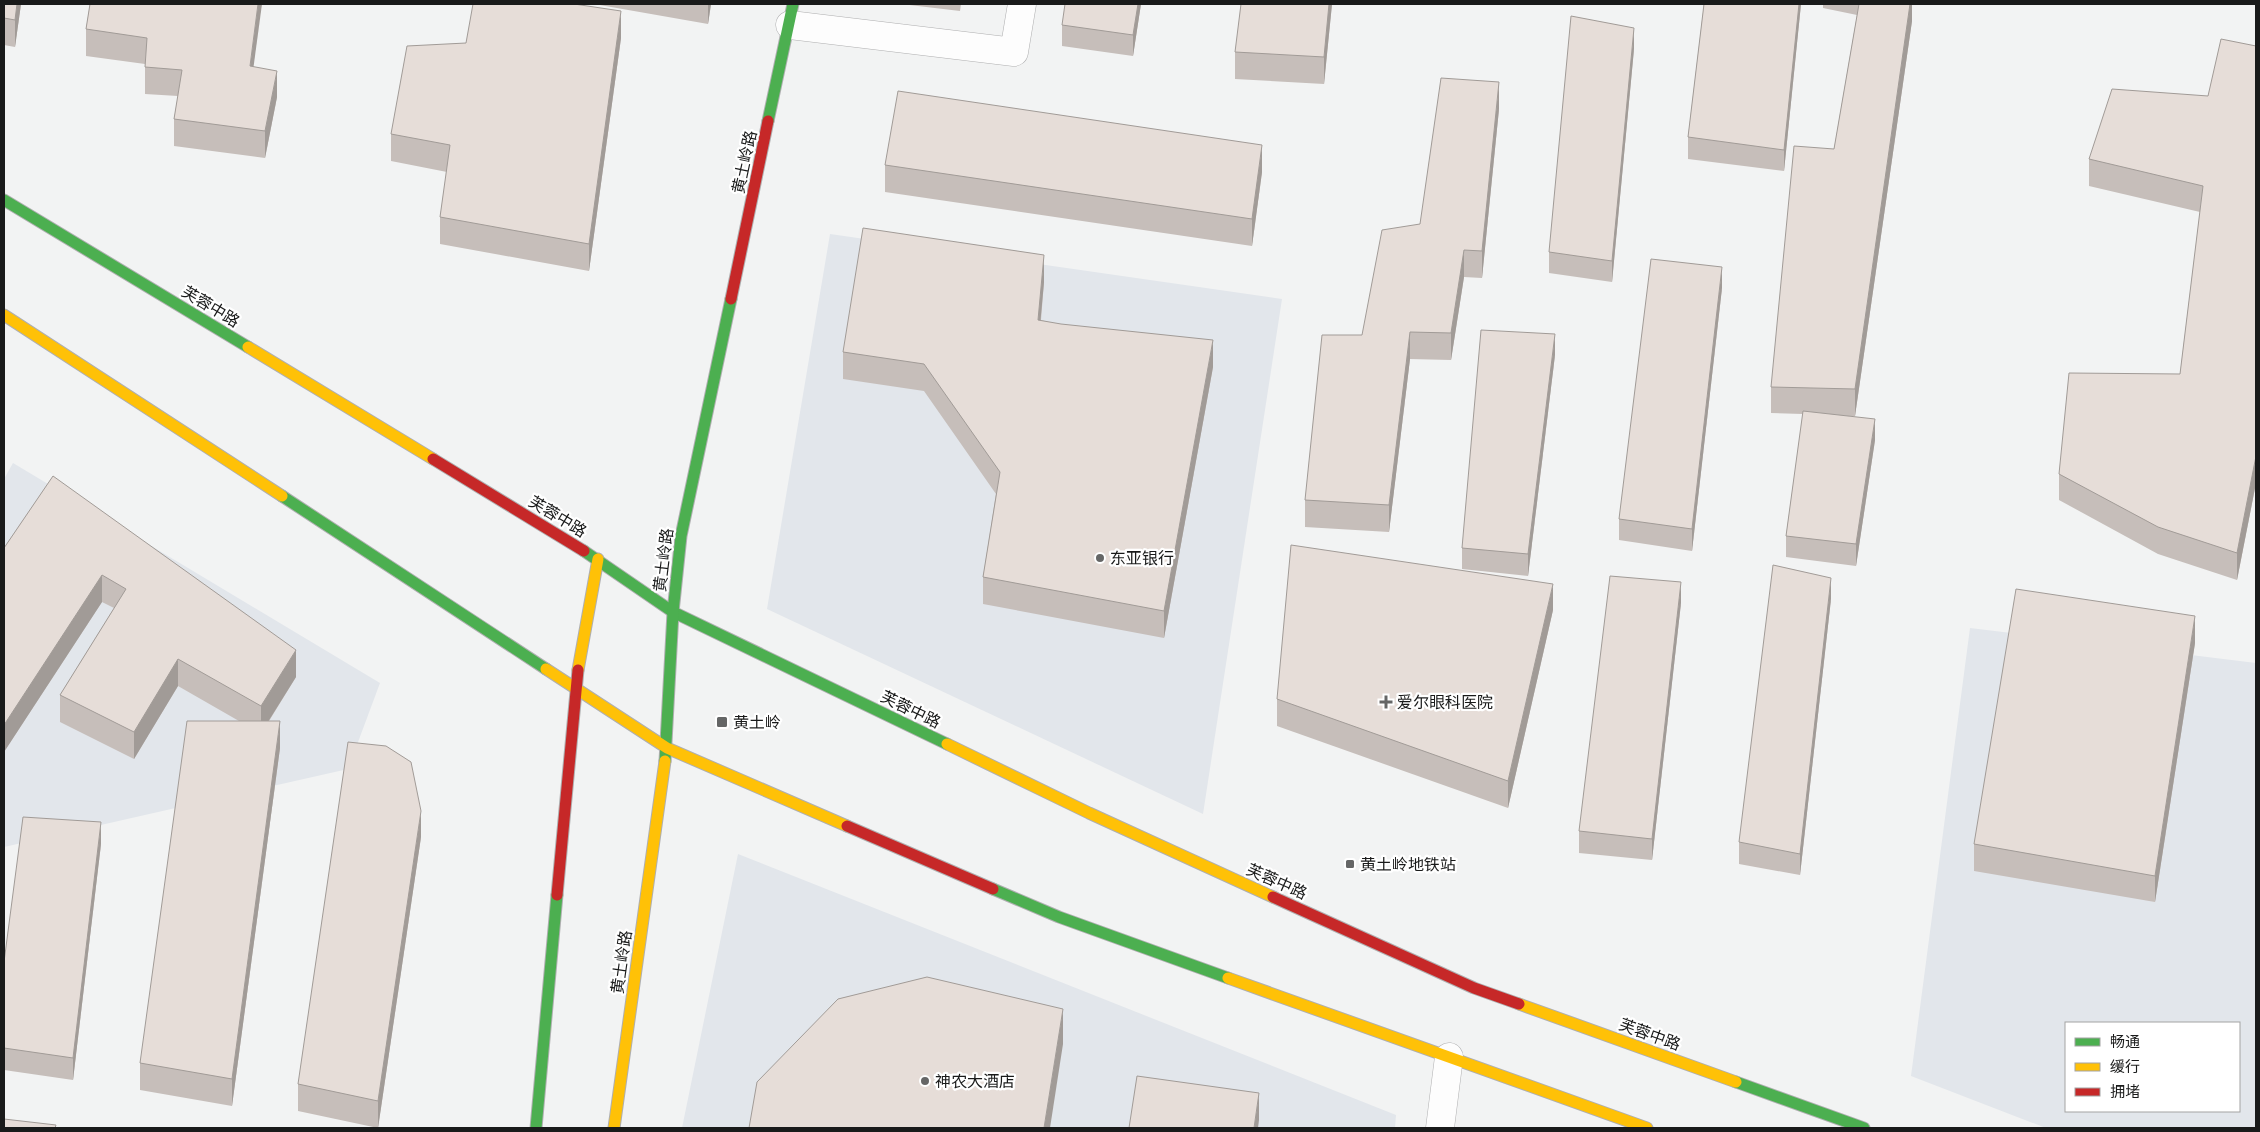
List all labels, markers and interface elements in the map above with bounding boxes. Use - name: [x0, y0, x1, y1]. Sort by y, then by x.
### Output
- street label: 黄土岭路: [728, 129, 761, 196]
- street label: 芙蓉中路: [178, 281, 244, 332]
- street label: 芙蓉中路: [525, 491, 591, 542]
- street label: 黄土岭路: [649, 527, 678, 593]
- place label: 东亚银行: [1110, 548, 1174, 569]
- marker: 东亚银行: [1094, 552, 1106, 564]
- street label: 芙蓉中路: [877, 686, 944, 733]
- place label: 爱尔眼科医院: [1397, 692, 1493, 713]
- marker: 爱尔眼科医院: [1379, 695, 1393, 709]
- place label: 黄土岭: [733, 712, 781, 733]
- marker: 黄土岭: [715, 715, 729, 729]
- place label: 黄土岭地铁站: [1360, 854, 1456, 875]
- marker: 黄土岭地铁站: [1344, 858, 1356, 870]
- street label: 芙蓉中路: [1243, 859, 1310, 904]
- street label: 黄土岭路: [607, 929, 636, 995]
- street label: 芙蓉中路: [1616, 1014, 1683, 1055]
- legend: [2065, 1022, 2240, 1112]
- text: 畅通: [2110, 1032, 2140, 1051]
- text: 缓行: [2110, 1057, 2140, 1076]
- place label: 神农大酒店: [935, 1071, 1015, 1092]
- marker: 神农大酒店: [919, 1075, 931, 1087]
- text: 拥堵: [2110, 1082, 2140, 1101]

